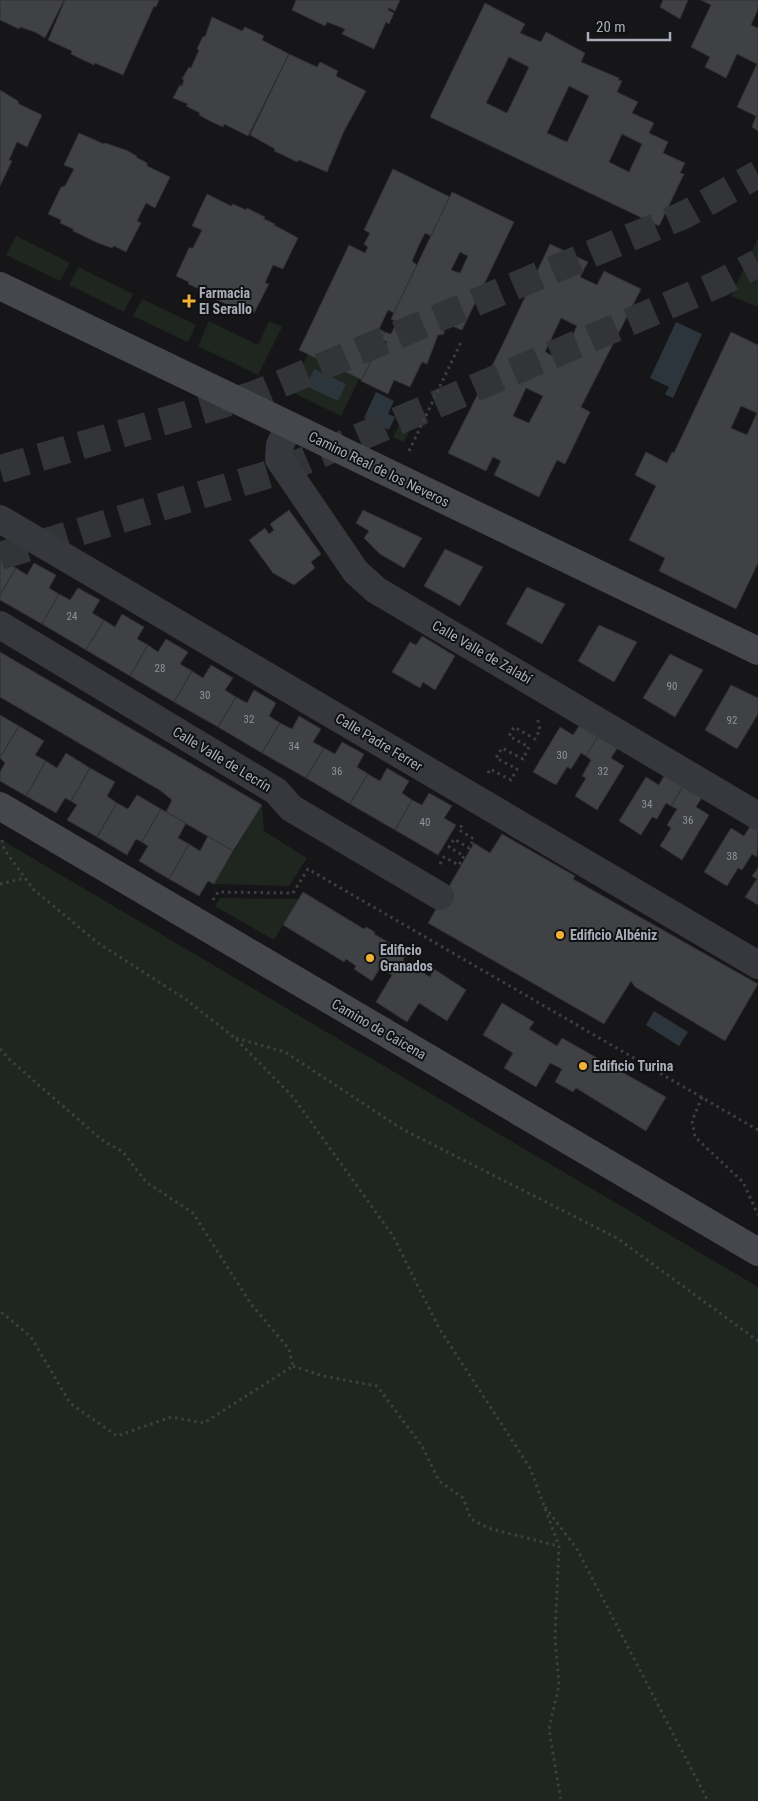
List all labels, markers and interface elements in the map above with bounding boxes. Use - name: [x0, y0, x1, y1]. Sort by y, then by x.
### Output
- scale bar: [588, 10, 670, 42]
- text: 20 m: [596, 18, 626, 36]
- place label: Farmacia El Serallo: [199, 285, 252, 317]
- marker: Farmacia El Serallo: [183, 295, 195, 307]
- street label: Camino Real de los Neveros: [306, 428, 452, 510]
- house number: 24: [67, 610, 78, 623]
- street label: Calle Valle de Zalabí: [429, 617, 535, 687]
- house number: 28: [155, 662, 165, 675]
- house number: 90: [667, 680, 677, 693]
- house number: 30: [200, 689, 210, 702]
- street label: Calle Padre Ferrer: [333, 710, 425, 774]
- house number: 32: [244, 713, 254, 726]
- house number: 92: [727, 714, 737, 727]
- street label: Calle Valle de Lecrín: [170, 723, 274, 795]
- house number: 34: [289, 740, 300, 753]
- house number: 30: [557, 749, 567, 762]
- house number: 36: [332, 765, 342, 778]
- house number: 32: [598, 765, 608, 778]
- house number: 34: [642, 798, 653, 811]
- house number: 36: [683, 814, 693, 827]
- house number: 40: [420, 816, 430, 829]
- house number: 38: [727, 850, 737, 863]
- place label: Edificio Albéniz: [570, 927, 657, 943]
- marker: Edificio Albéniz: [554, 929, 566, 941]
- place label: Edificio Granados: [380, 942, 433, 974]
- marker: Edificio Granados: [364, 952, 376, 964]
- street label: Camino de Caicena: [329, 995, 429, 1063]
- place label: Edificio Turina: [593, 1058, 674, 1074]
- marker: Edificio Turina: [577, 1060, 589, 1072]

